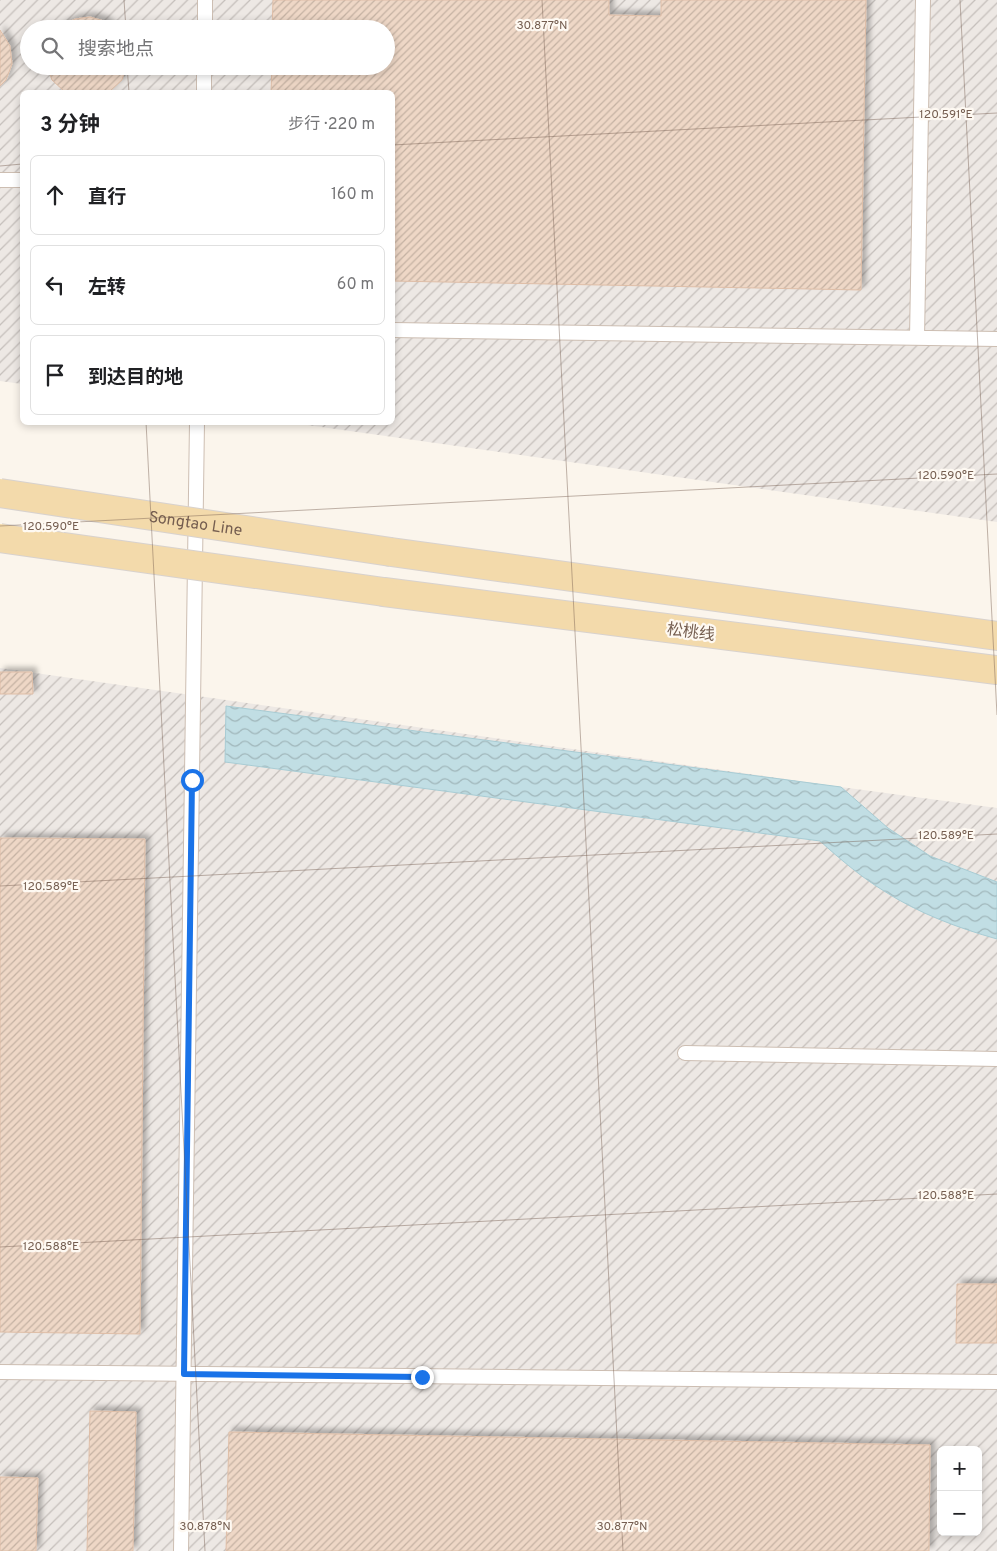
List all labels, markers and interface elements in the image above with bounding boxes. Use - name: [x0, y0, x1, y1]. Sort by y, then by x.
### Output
- text: 30.877°N: [516, 18, 568, 34]
- search box: [20, 20, 395, 75]
- icon: search: [38, 34, 66, 62]
- text: 搜索地点: [78, 38, 154, 62]
- text: 120.591°E: [919, 107, 973, 123]
- text: 3 分钟: [40, 112, 100, 139]
- text: 步行 · 220 m: [288, 115, 375, 135]
- icon: ahead: [41, 181, 69, 209]
- text: 160 m: [331, 185, 374, 205]
- text: 直行: [88, 186, 126, 210]
- icon: left: [41, 271, 69, 299]
- text: 60 m: [337, 275, 374, 295]
- text: 左转: [88, 276, 126, 300]
- icon: arrive: [41, 361, 69, 389]
- text: 到达目的地: [88, 366, 183, 390]
- text: 120.590°E: [918, 468, 974, 484]
- street label: Songtao Line: [147, 508, 244, 541]
- text: 120.590°E: [23, 519, 79, 535]
- street label: 松桃线: [666, 620, 716, 646]
- route start: [181, 769, 204, 792]
- text: 120.589°E: [918, 828, 974, 844]
- text: 120.589°E: [23, 879, 79, 895]
- text: 120.588°E: [918, 1188, 974, 1204]
- text: 120.588°E: [23, 1239, 79, 1255]
- route end: [411, 1366, 434, 1389]
- map controls: [937, 1446, 982, 1536]
- button: +: [937, 1446, 982, 1491]
- button: −: [937, 1491, 982, 1536]
- text: 30.878°N: [179, 1519, 231, 1535]
- text: 30.877°N: [596, 1519, 648, 1535]

